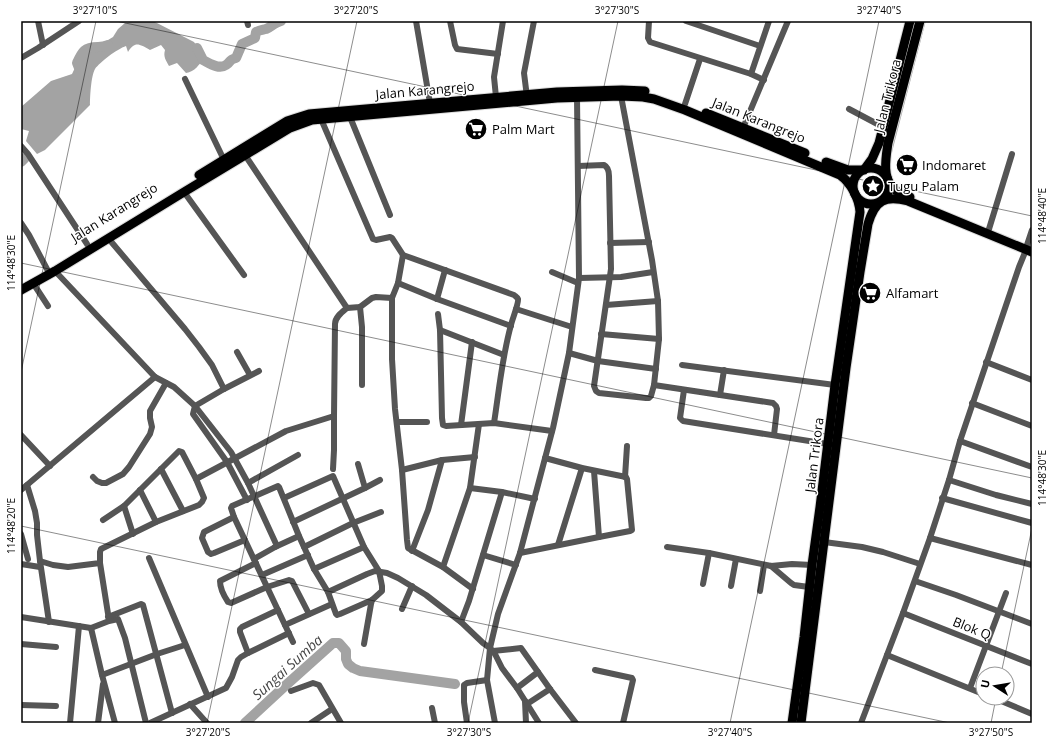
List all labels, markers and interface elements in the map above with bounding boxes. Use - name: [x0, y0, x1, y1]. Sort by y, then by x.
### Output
- text: 3°27'10"S: [73, 3, 117, 17]
- text: 3°27'20"S: [334, 3, 378, 17]
- text: 3°27'30"S: [595, 3, 639, 17]
- text: 3°27'40"S: [857, 3, 901, 17]
- street label: Jalan Trikora: [869, 57, 905, 137]
- street label: Jalan Karangrejo: [373, 77, 475, 103]
- street label: Jalan Karangrejo: [708, 92, 808, 147]
- supermarket icon: Palm Mart: [463, 116, 489, 142]
- place label: Palm Mart: [492, 120, 555, 138]
- supermarket icon: Indomaret: [894, 152, 920, 178]
- place label: Indomaret: [922, 156, 986, 174]
- place icon: Tugu Palam: [860, 173, 886, 199]
- place label: Tugu Palam: [888, 177, 959, 195]
- street label: Jalan Karangrejo: [66, 178, 161, 247]
- text: 114°48'40"E: [1035, 188, 1049, 244]
- text: 114°48'30"E: [4, 235, 18, 291]
- supermarket icon: Alfamart: [857, 280, 883, 306]
- place label: Alfamart: [886, 284, 939, 302]
- street label: Jalan Trikora: [800, 416, 828, 496]
- text: 114°48'30"E: [1035, 450, 1049, 506]
- text: 114°48'20"E: [4, 498, 18, 554]
- street label: Blok Q: [950, 612, 994, 644]
- water label: Sungai Sumba: [248, 630, 326, 704]
- north arrow: [975, 666, 1015, 706]
- text: U: [977, 678, 993, 689]
- text: 3°27'20"S: [186, 725, 230, 739]
- text: 3°27'30"S: [447, 725, 491, 739]
- text: 3°27'40"S: [708, 725, 752, 739]
- text: 3°27'50"S: [969, 725, 1013, 739]

